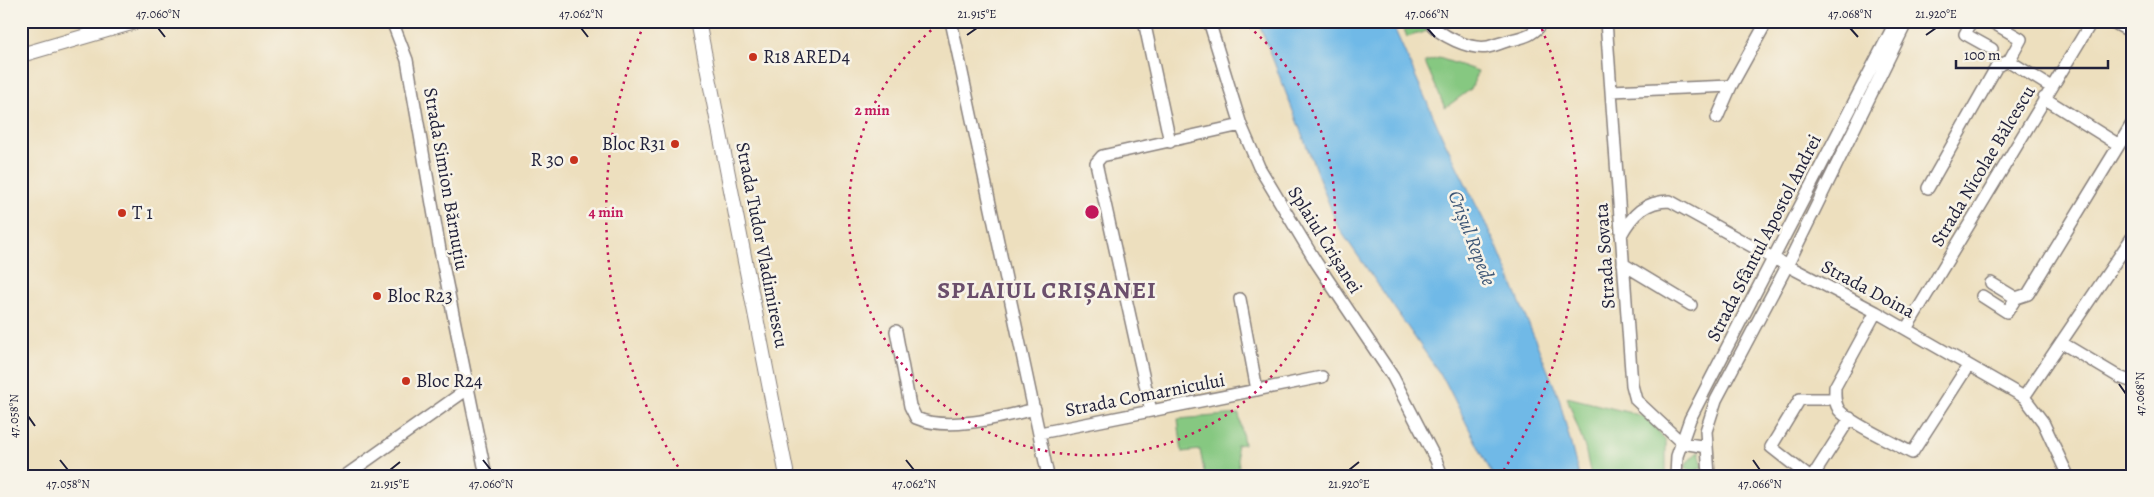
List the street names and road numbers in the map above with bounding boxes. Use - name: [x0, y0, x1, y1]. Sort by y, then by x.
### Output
- street label: Strada Nicolae Bălcescu: [1924, 80, 2042, 252]
- street label: Strada Simion Bărnuțiu: [417, 86, 475, 273]
- street label: Strada Sfântul Apostol Andrei: [1700, 130, 1828, 346]
- street label: Strada Tudor Vladimirescu: [729, 140, 795, 351]
- street label: Splaiul Crișanei: [1282, 181, 1368, 299]
- street label: Strada Sovata: [1588, 202, 1622, 310]
- street label: Strada Doina: [1817, 253, 1920, 325]
- street label: Strada Comarnicului: [1063, 367, 1227, 423]

